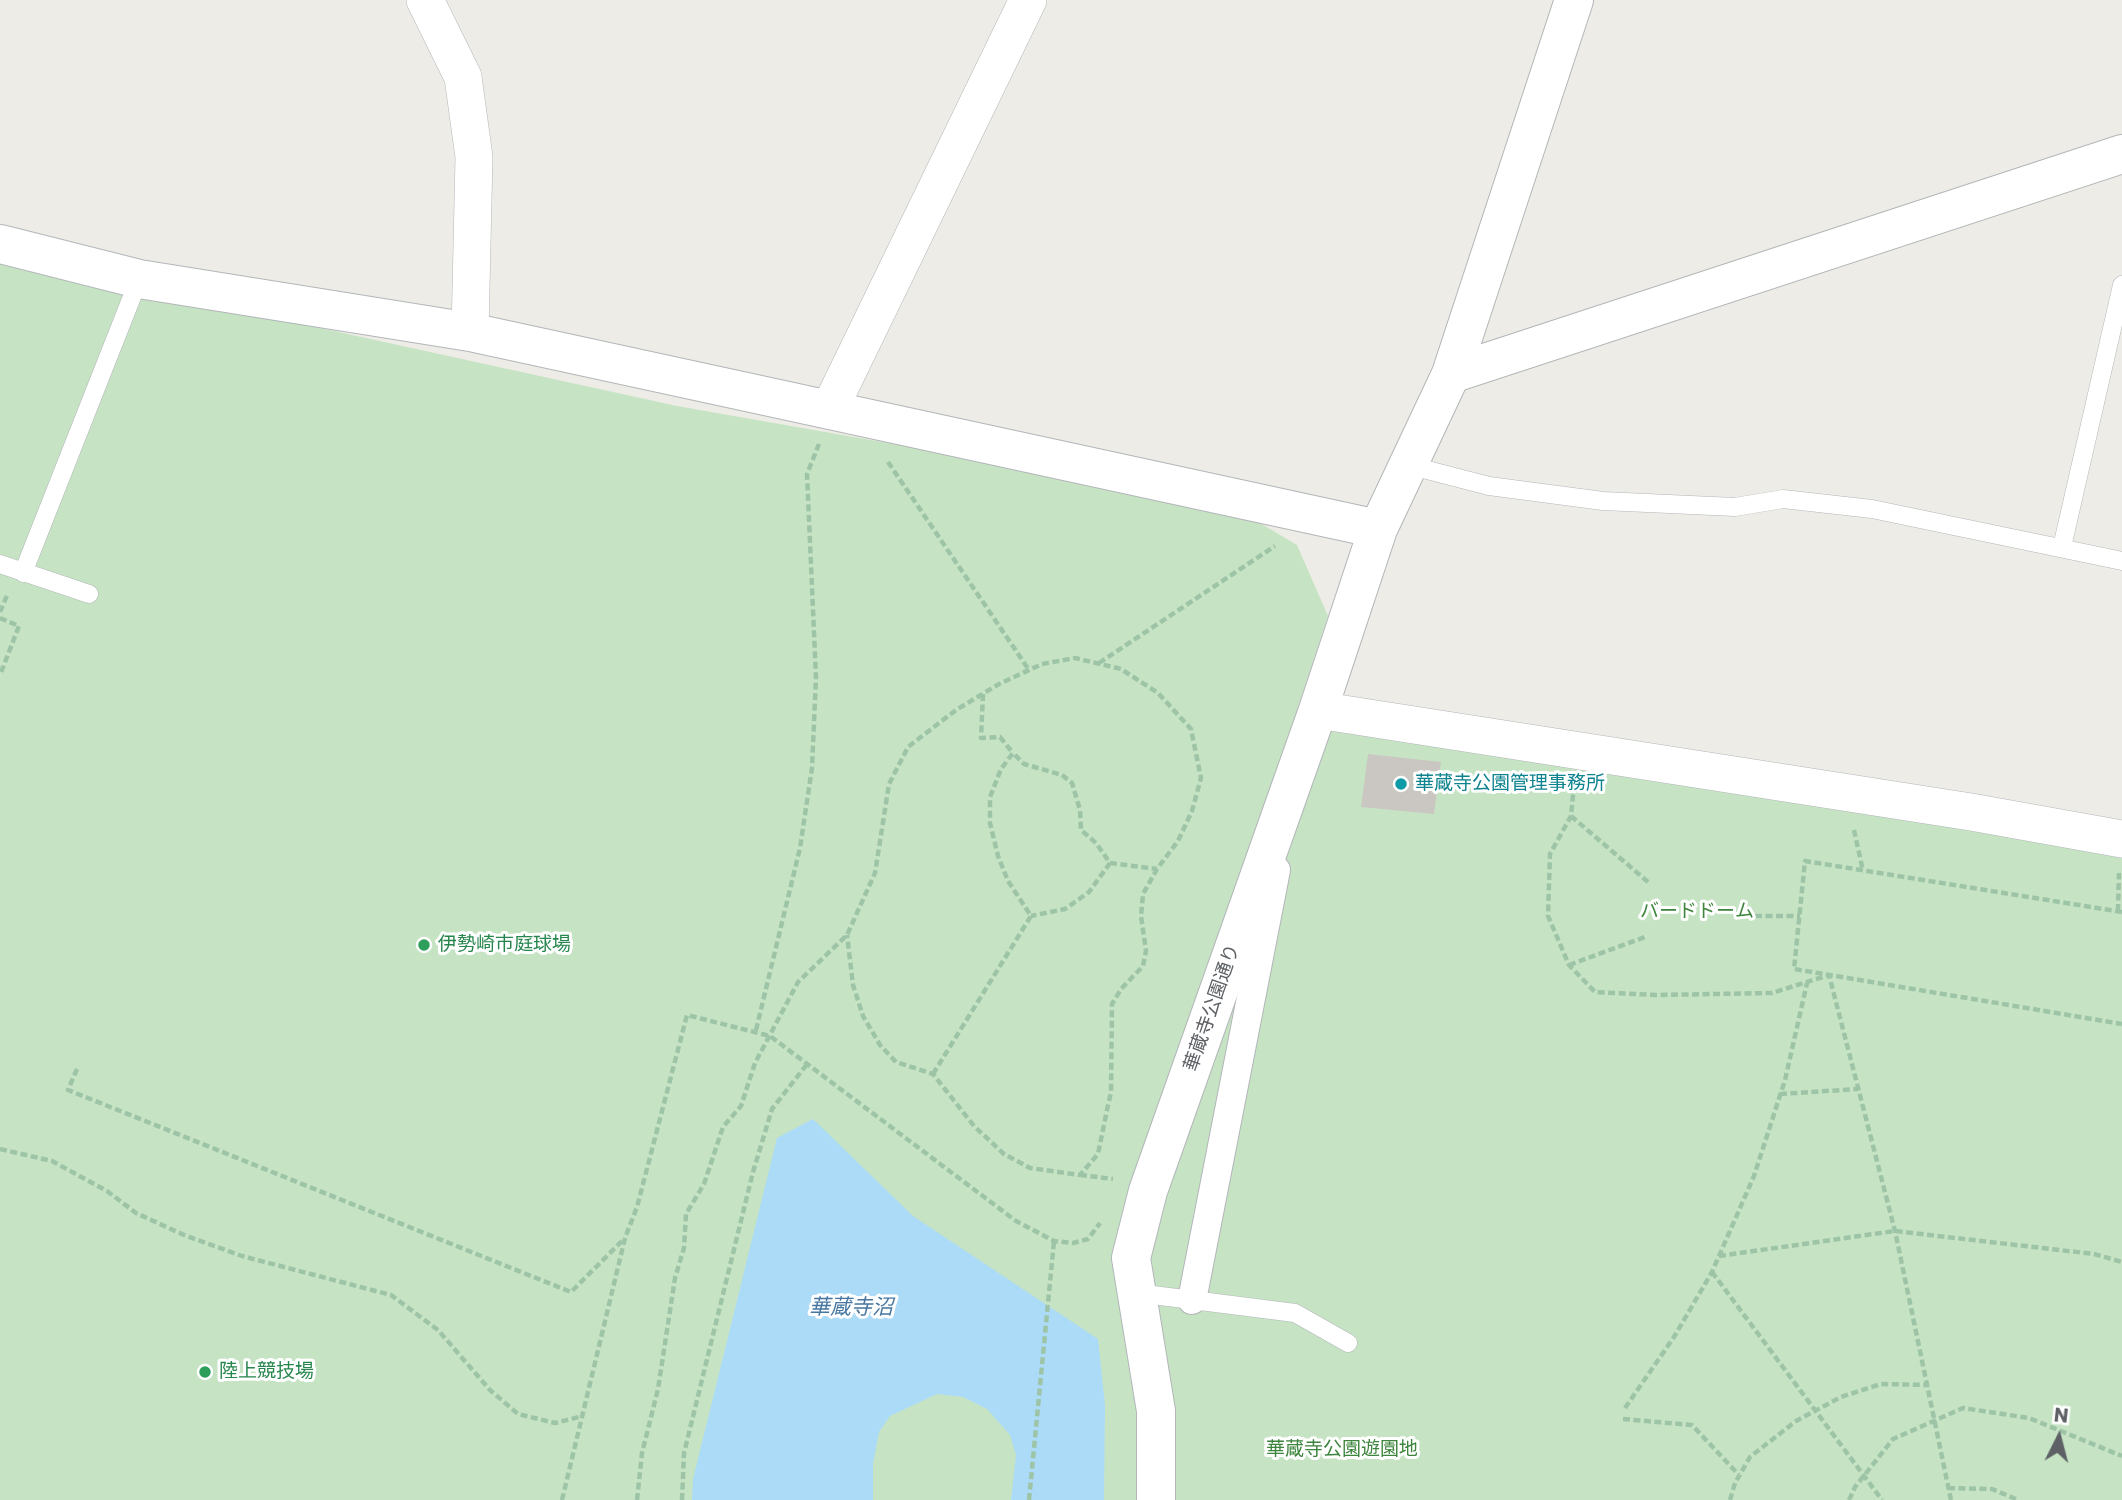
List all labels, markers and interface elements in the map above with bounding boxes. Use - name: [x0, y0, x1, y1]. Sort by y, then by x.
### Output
- place label: 華蔵寺公園管理事務所: [1415, 773, 1605, 795]
- marker: 華蔵寺公園管理事務所: [1393, 776, 1409, 792]
- park label: バードドーム: [1640, 901, 1754, 923]
- place label: 伊勢崎市庭球場: [438, 934, 571, 956]
- marker: 伊勢崎市庭球場: [416, 937, 432, 953]
- street label: 華蔵寺公園通り: [1181, 941, 1245, 1075]
- water label: 華蔵寺沼: [809, 1296, 893, 1322]
- place label: 陸上競技場: [219, 1361, 314, 1383]
- marker: 陸上競技場: [197, 1364, 213, 1380]
- text: N: [2053, 1401, 2070, 1430]
- north arrow: [2024, 1402, 2094, 1472]
- park label: 華蔵寺公園遊園地: [1266, 1439, 1418, 1461]

